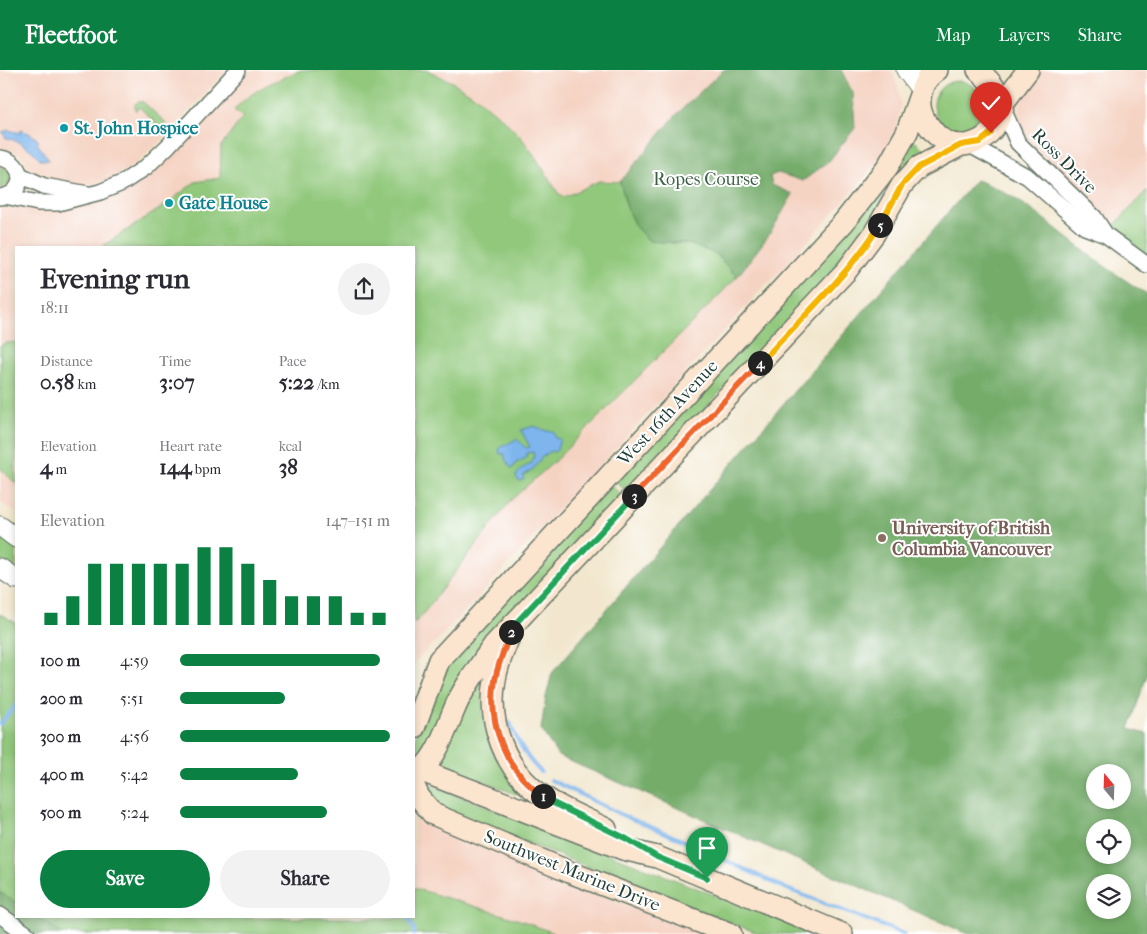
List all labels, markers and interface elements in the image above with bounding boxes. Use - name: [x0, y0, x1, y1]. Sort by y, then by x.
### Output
- text: Fleetfoot: [25, 21, 117, 49]
- text: Map: [936, 25, 970, 46]
- text: Layers: [998, 25, 1050, 46]
- text: Share: [1078, 25, 1122, 46]
- pin: [970, 82, 1012, 133]
- icon: check: [977, 89, 1005, 117]
- place label: St. John Hospice: [74, 118, 198, 139]
- marker: St. John Hospice: [58, 122, 70, 134]
- street label: Ross Drive: [1027, 124, 1101, 198]
- park label: Ropes Course: [653, 169, 759, 190]
- place label: Gate House: [179, 193, 268, 214]
- marker: Gate House: [163, 197, 175, 209]
- pin: 5: [868, 212, 892, 238]
- text: 5: [877, 217, 884, 234]
- text: Evening run: [40, 262, 190, 295]
- button: share: [338, 263, 390, 315]
- text: 18:11: [40, 298, 69, 317]
- pin: 4: [748, 350, 772, 376]
- text: Distance: [40, 353, 93, 370]
- text: Time: [159, 353, 191, 370]
- text: Pace: [279, 353, 307, 370]
- text: 4: [756, 355, 765, 372]
- street label: West 16th Avenue: [613, 356, 722, 471]
- text: 0.58: [40, 370, 74, 394]
- text: 3:07: [159, 370, 195, 394]
- text: 5:22: [279, 370, 314, 394]
- text: km: [74, 376, 96, 393]
- text: /km: [314, 376, 340, 393]
- text: Elevation: [40, 438, 97, 455]
- text: Heart rate: [159, 438, 222, 455]
- text: kcal: [279, 438, 302, 455]
- text: 4: [40, 455, 52, 479]
- text: 144: [159, 455, 192, 479]
- text: 38: [279, 455, 298, 479]
- text: m: [52, 461, 67, 478]
- text: bpm: [192, 461, 221, 478]
- pin: 3: [622, 484, 646, 508]
- text: 3: [632, 488, 637, 505]
- text: Elevation: [40, 511, 105, 530]
- text: 147–151 m: [326, 511, 390, 530]
- place label: University of British Columbia Vancouver: [891, 518, 1052, 560]
- marker: University of British Columbia Vancouver: [876, 532, 888, 544]
- pin: 2: [498, 620, 524, 644]
- text: 2: [508, 624, 515, 641]
- text: 100 m: [40, 651, 80, 670]
- text: 4:59: [120, 651, 149, 670]
- text: 200 m: [40, 689, 83, 708]
- text: 5:51: [120, 689, 143, 708]
- text: 300 m: [40, 727, 81, 746]
- text: 4:56: [120, 727, 149, 746]
- north arrow: [1086, 764, 1131, 809]
- map controls: [1086, 764, 1131, 919]
- text: 400 m: [40, 765, 84, 784]
- text: 5:42: [120, 765, 148, 784]
- pin: 1: [530, 784, 556, 808]
- text: 1: [541, 788, 546, 805]
- text: 500 m: [40, 803, 81, 822]
- text: 5:24: [120, 803, 148, 822]
- button: locate: [1086, 819, 1131, 864]
- street label: Southwest Marine Drive: [481, 826, 663, 916]
- pin: [686, 827, 728, 878]
- icon: arrive: [693, 834, 721, 862]
- button: Save: [40, 850, 210, 908]
- button: Share: [220, 850, 390, 908]
- button: layers: [1086, 874, 1131, 919]

